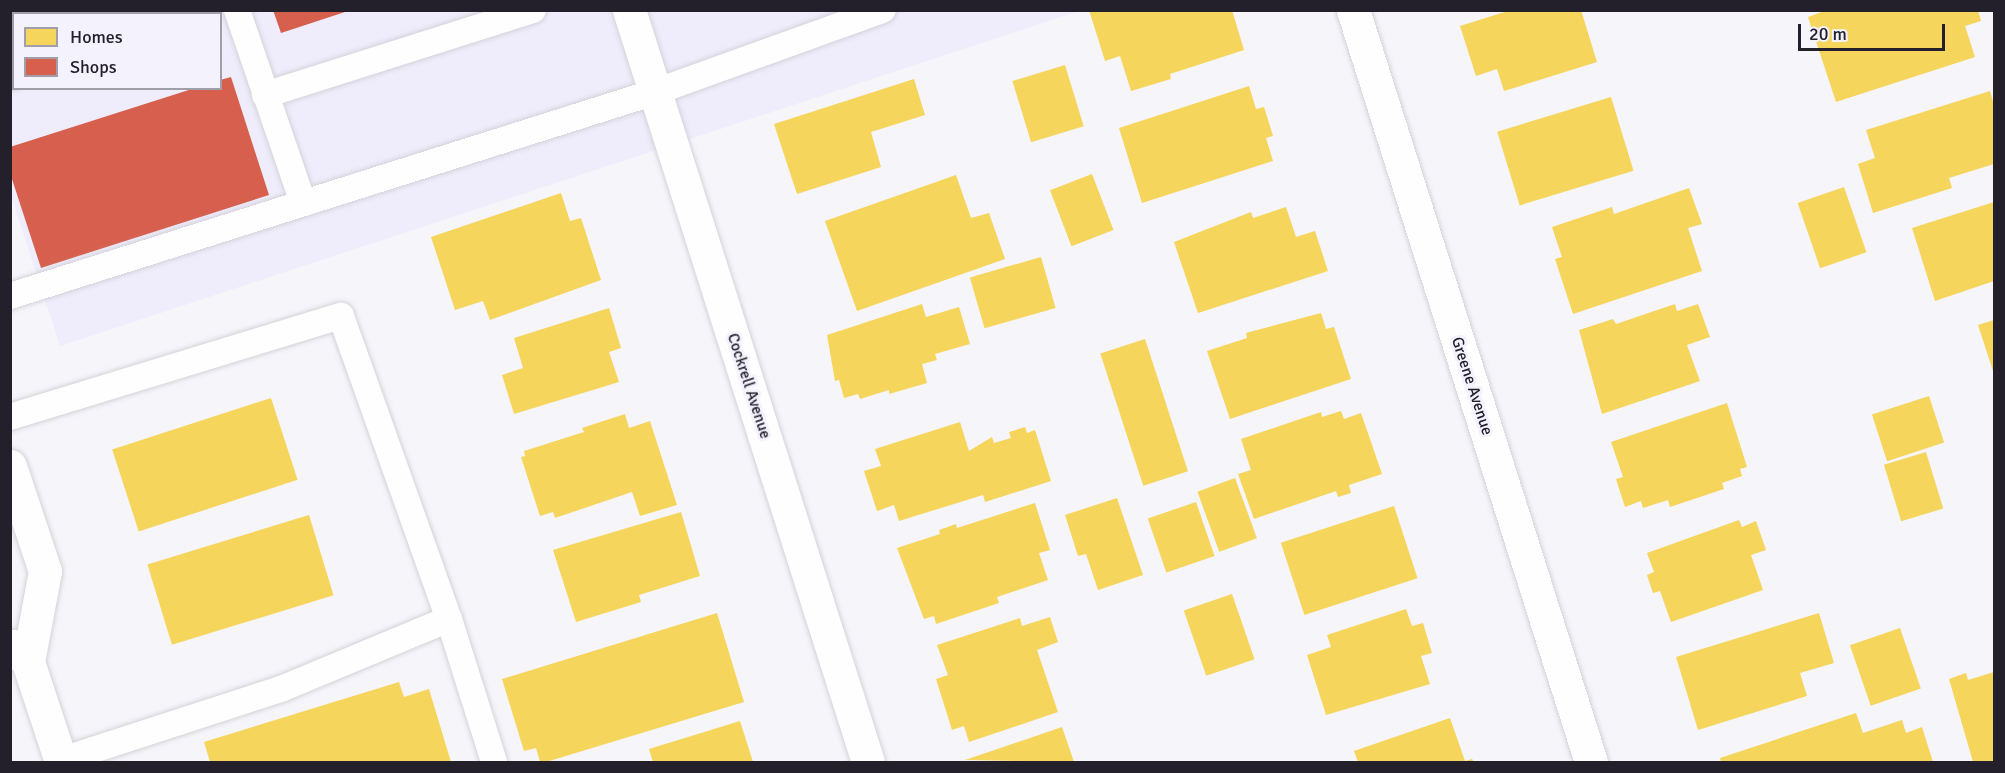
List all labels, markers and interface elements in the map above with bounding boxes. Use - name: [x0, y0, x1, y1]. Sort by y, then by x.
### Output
- legend: [12, 12, 222, 90]
- scale bar: [1801, 12, 1948, 50]
- text: 20 m: [1809, 23, 1847, 45]
- text: Homes: [70, 26, 123, 48]
- text: Shops: [70, 56, 117, 78]
- street label: Cockrell Avenue: [723, 331, 775, 441]
- street label: Greene Avenue: [1447, 334, 1497, 438]

